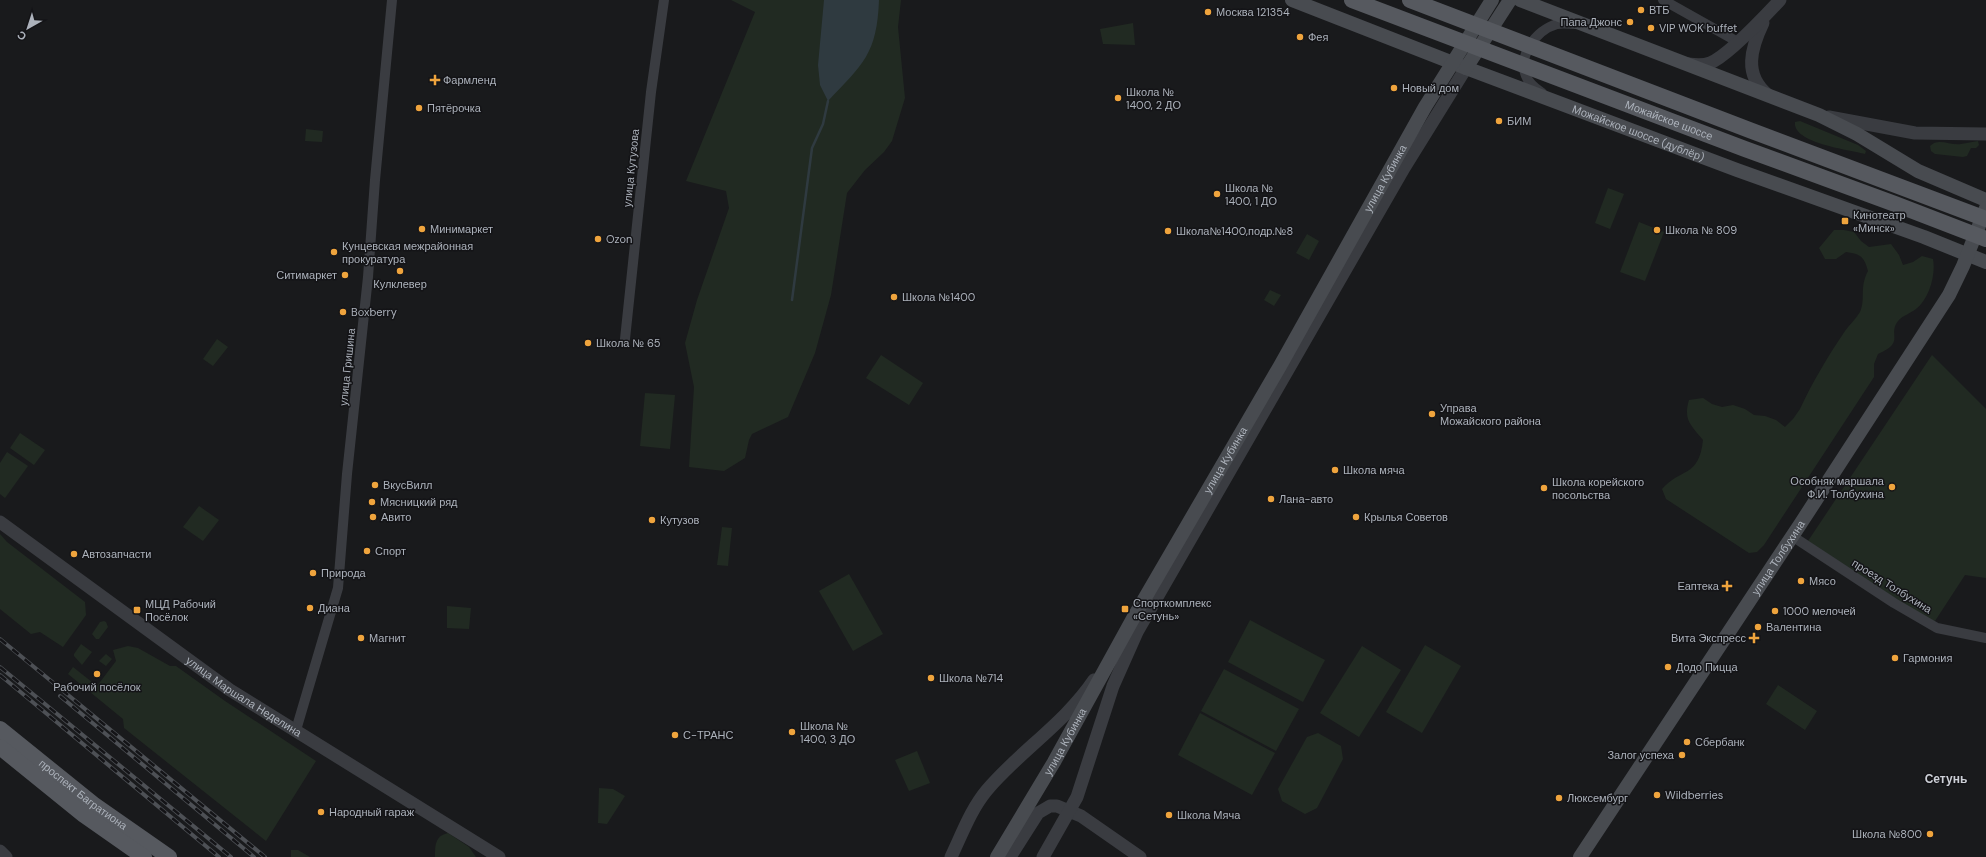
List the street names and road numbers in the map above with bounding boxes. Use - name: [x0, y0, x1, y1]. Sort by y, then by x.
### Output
- street label: Можайское шоссе: [1623, 97, 1715, 143]
- street label: Можайское шоссе (дублёр): [1570, 102, 1707, 164]
- street label: улица Кутузова: [620, 127, 642, 208]
- street label: улица Кубинка: [1361, 141, 1410, 214]
- street label: улица Гришина: [336, 327, 358, 406]
- street label: улица Кубинка: [1200, 423, 1251, 496]
- street label: улица Толбухина: [1748, 517, 1808, 598]
- street label: проезд Толбухина: [1849, 556, 1935, 617]
- street label: улица Маршала Неделина: [183, 653, 305, 740]
- street label: улица Кубинка: [1041, 705, 1090, 778]
- street label: проспект Багратиона: [36, 756, 131, 833]

